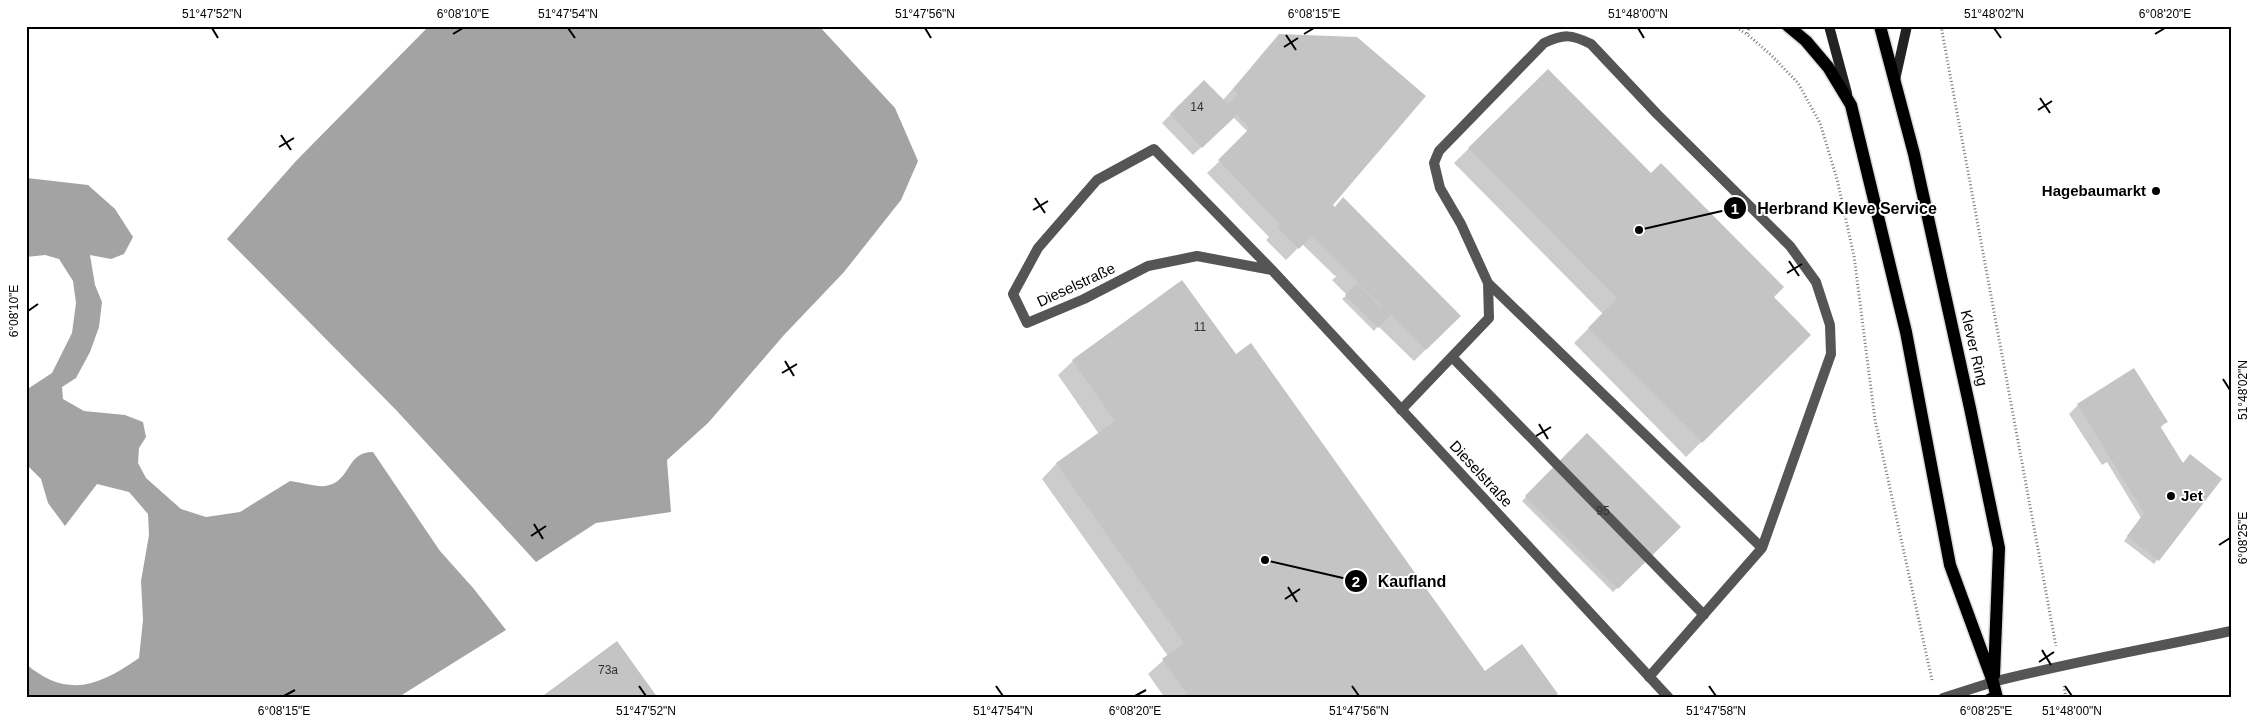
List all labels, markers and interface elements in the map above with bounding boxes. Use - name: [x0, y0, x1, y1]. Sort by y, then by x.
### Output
- text: 51°47'52"N: [182, 7, 242, 21]
- text: 6°08'10"E: [437, 7, 489, 21]
- text: 51°47'54"N: [538, 7, 598, 21]
- text: 51°47'56"N: [895, 7, 955, 21]
- text: 6°08'15"E: [1288, 7, 1340, 21]
- text: 51°48'00"N: [1608, 7, 1668, 21]
- text: 51°48'02"N: [1964, 7, 2024, 21]
- text: 6°08'20"E: [2139, 7, 2191, 21]
- house number: 14: [1190, 100, 1204, 114]
- place label: Hagebaumarkt: [2042, 182, 2146, 199]
- marker: Hagebaumarkt: [2150, 185, 2162, 197]
- callout: Herbrand Kleve Service: [1723, 193, 1947, 224]
- text: 1: [1731, 200, 1739, 217]
- text: Herbrand Kleve Service: [1757, 200, 1937, 217]
- street label: Dieselstraße: [1034, 259, 1118, 310]
- text: 6°08'10"E: [7, 285, 21, 337]
- street label: Klever Ring: [1957, 308, 1991, 388]
- house number: 11: [1194, 320, 1207, 334]
- text: 51°48'02"N: [2236, 360, 2250, 420]
- street label: Dieselstraße: [1446, 437, 1516, 510]
- place label: Jet: [2181, 487, 2203, 504]
- marker: Jet: [2165, 490, 2177, 502]
- house number: 95: [1596, 504, 1610, 518]
- text: 6°08'25"E: [2236, 512, 2250, 564]
- callout: Kaufland: [1343, 566, 1457, 597]
- text: 2: [1352, 573, 1360, 590]
- text: Kaufland: [1378, 573, 1446, 590]
- house number: 73a: [598, 663, 618, 677]
- text: 6°08'15"E: [258, 704, 310, 718]
- text: 51°47'52"N: [616, 704, 676, 718]
- text: 51°47'54"N: [973, 704, 1033, 718]
- text: 6°08'20"E: [1109, 704, 1161, 718]
- text: 51°47'56"N: [1329, 704, 1389, 718]
- text: 51°47'58"N: [1686, 704, 1746, 718]
- text: 6°08'25"E: [1960, 704, 2012, 718]
- text: 51°48'00"N: [2042, 704, 2102, 718]

